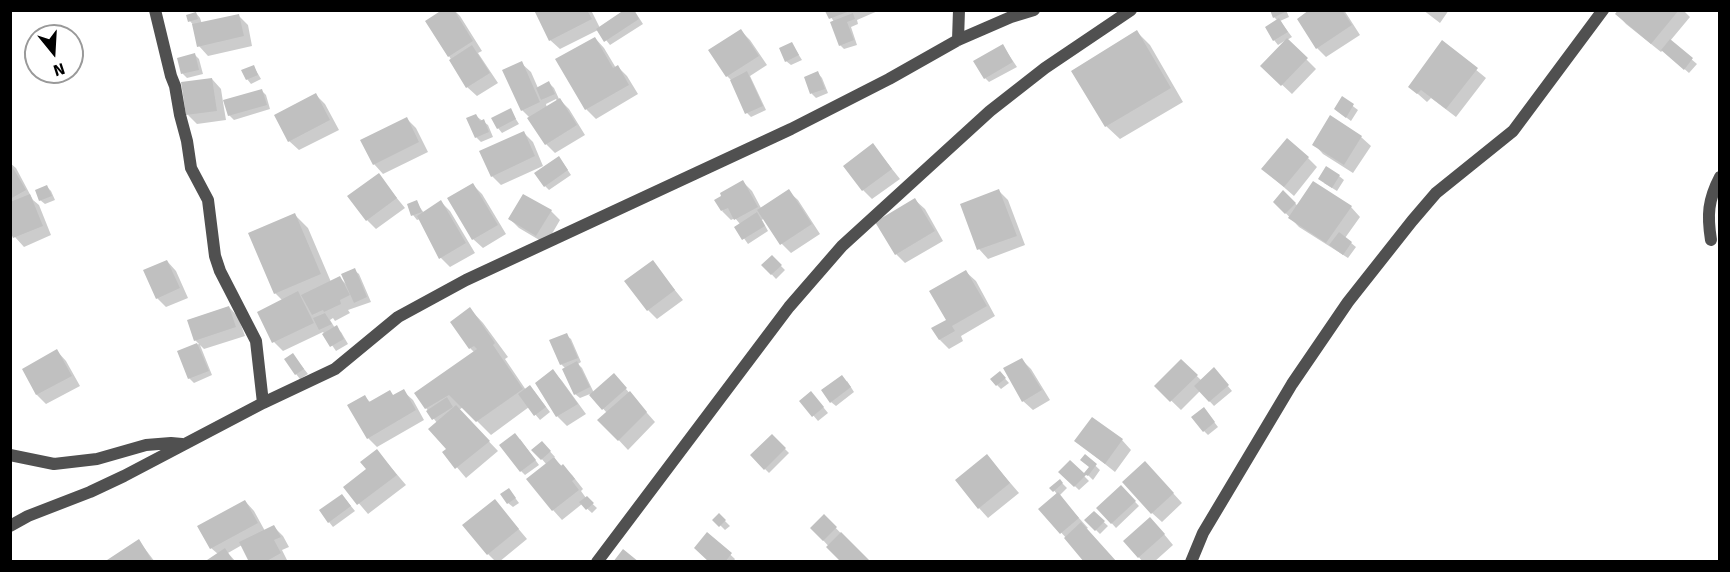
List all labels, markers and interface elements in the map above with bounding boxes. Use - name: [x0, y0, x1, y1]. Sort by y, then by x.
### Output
- north arrow: [24, 24, 84, 84]
- text: N: [51, 58, 67, 80]

